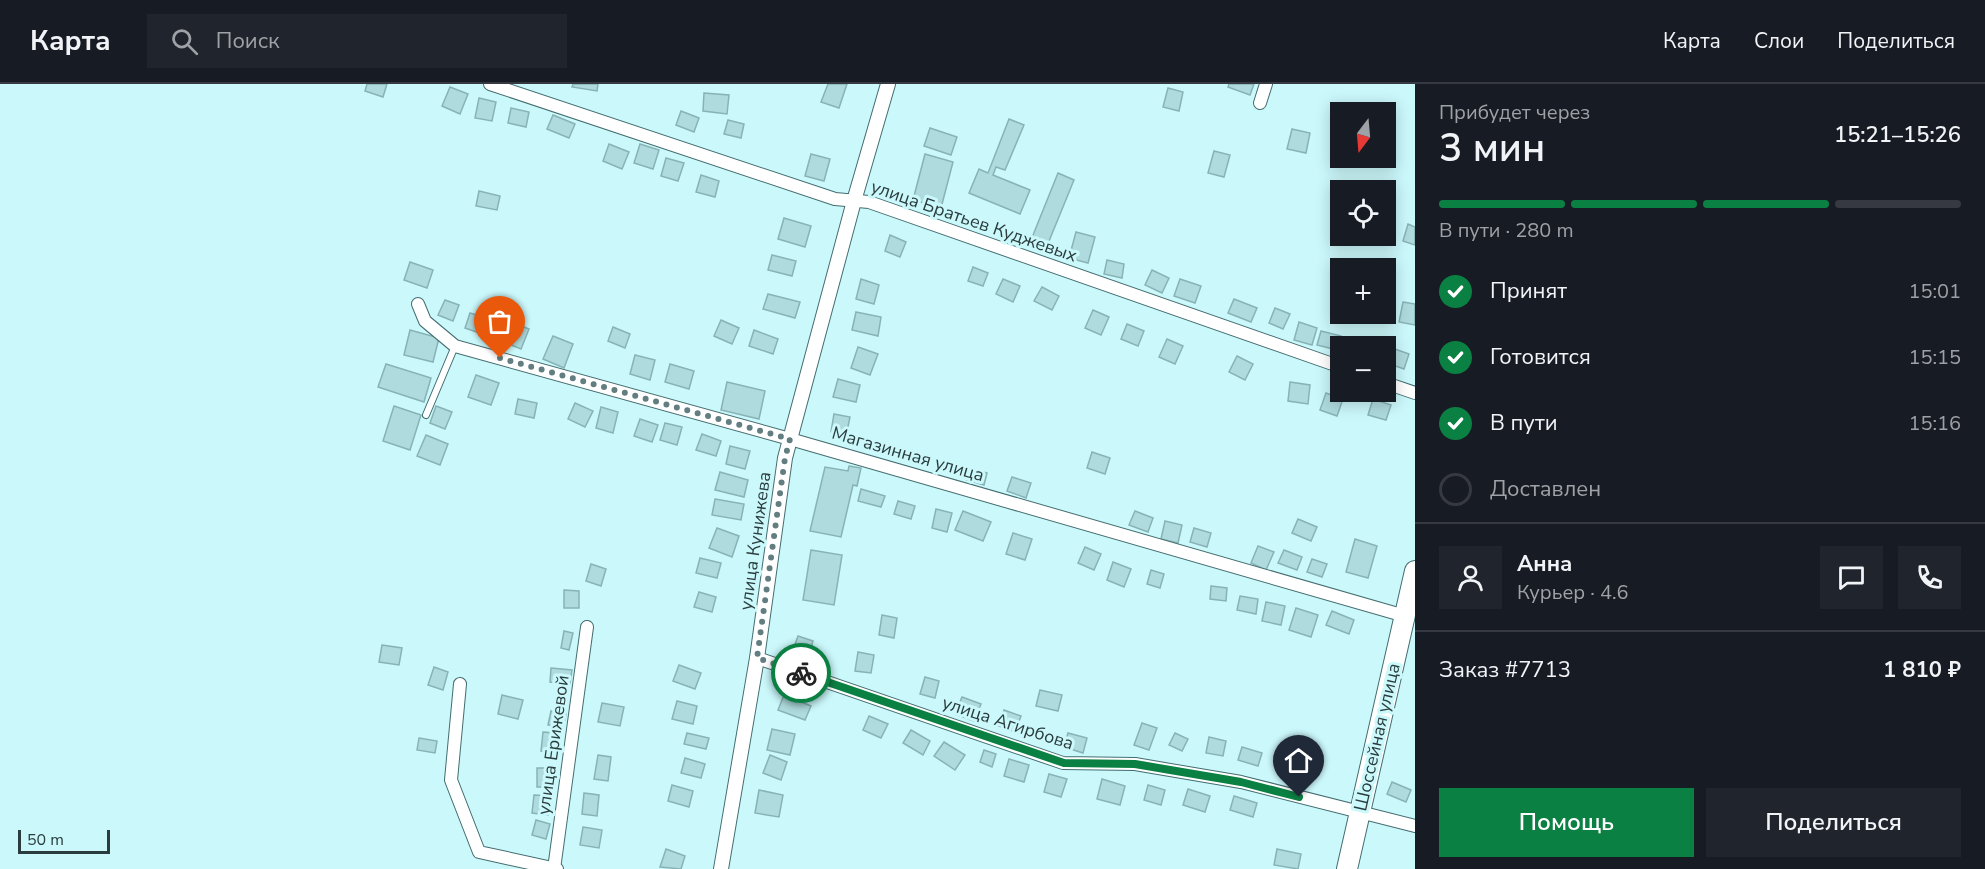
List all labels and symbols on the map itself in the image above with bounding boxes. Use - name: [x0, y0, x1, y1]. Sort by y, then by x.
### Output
- north arrow: [1330, 102, 1396, 168]
- street label: улица Братьев Куджевых: [868, 174, 1081, 268]
- pin: [474, 296, 525, 358]
- street label: Магазинная улица: [829, 421, 987, 487]
- street label: улица Кунижева: [733, 470, 777, 612]
- courier: [771, 643, 831, 703]
- street label: Шоссейная улица: [1348, 661, 1406, 813]
- street label: улица Ерижевой: [531, 674, 575, 816]
- street label: улица Агирбова: [939, 690, 1077, 756]
- pin: [1273, 735, 1324, 797]
- scale bar: [18, 827, 110, 854]

